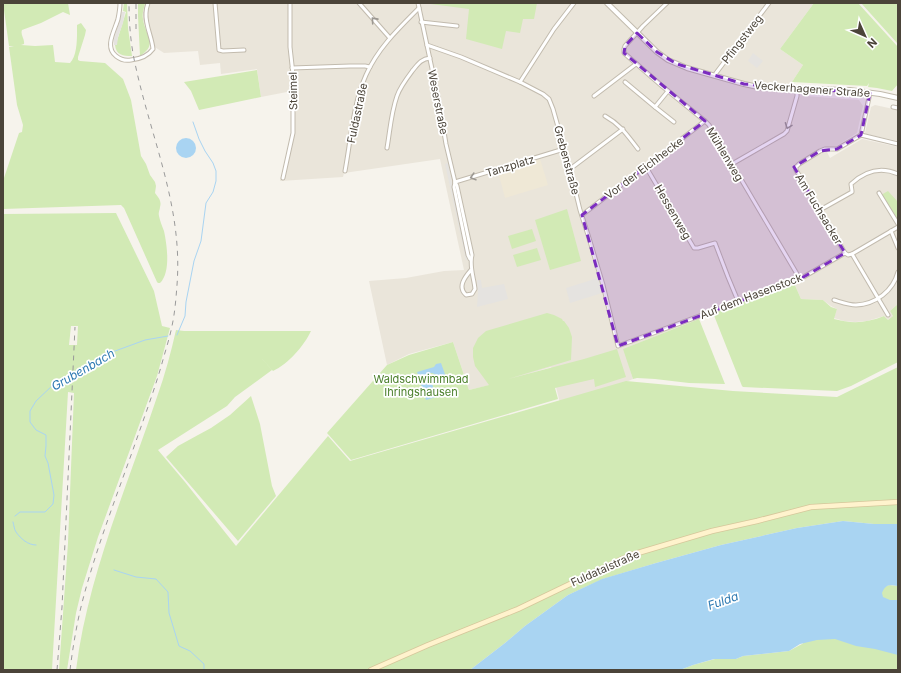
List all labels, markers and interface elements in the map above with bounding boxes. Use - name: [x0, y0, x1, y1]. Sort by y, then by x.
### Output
- street label: Pfingstweg: [718, 12, 766, 66]
- north arrow: [845, 16, 885, 56]
- one-way arrow: [372, 17, 379, 25]
- text: N: [864, 35, 880, 51]
- street label: Weserstraße: [425, 68, 451, 136]
- street label: Steimel: [286, 72, 300, 110]
- street label: Veckerhagener Straße: [753, 78, 871, 100]
- street label: Fuldastraße: [344, 82, 370, 144]
- one-way arrow: [784, 122, 792, 129]
- street label: Grebenstraße: [551, 124, 583, 196]
- street label: Mühlenweg: [703, 124, 747, 184]
- street label: Vor der Eichhecke: [602, 134, 686, 202]
- street label: Tanzplatz: [484, 152, 536, 180]
- street label: Am Fuchsacker: [792, 171, 846, 247]
- one-way arrow: [470, 172, 477, 181]
- street label: Hessenweg: [652, 182, 694, 242]
- street label: Auf dem Hasenstock: [698, 270, 804, 322]
- water label: Grubenbach: [48, 345, 117, 394]
- park label: Waldschwimmbad Ihringshausen: [373, 372, 469, 399]
- street label: Fuldatalstraße: [569, 547, 641, 589]
- water label: Fulda: [706, 588, 740, 613]

